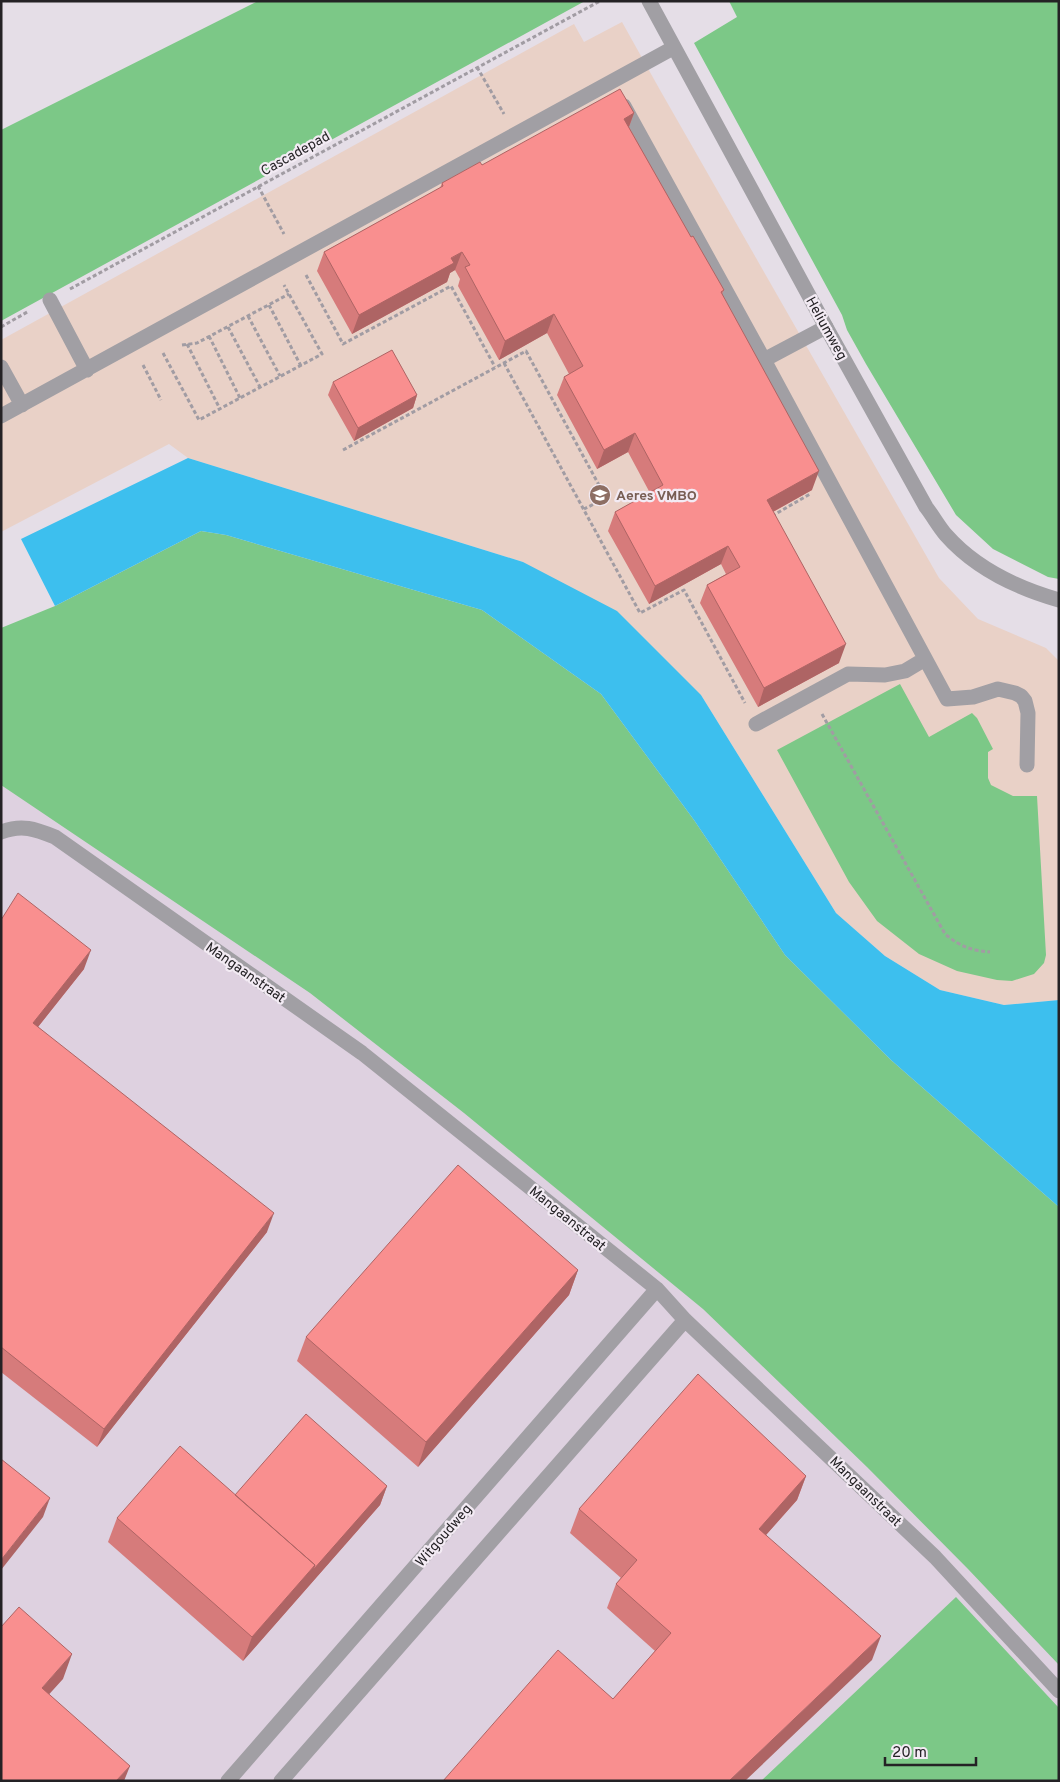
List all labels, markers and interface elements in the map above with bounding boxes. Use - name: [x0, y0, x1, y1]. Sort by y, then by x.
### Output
- street label: Cascadepad: [258, 128, 333, 180]
- street label: Heliumweg: [801, 294, 850, 363]
- school or university icon: Aeres VMBO: [588, 483, 612, 507]
- place label: Aeres VMBO: [616, 488, 697, 505]
- street label: Mangaanstraat: [202, 939, 288, 1007]
- street label: Mangaanstraat: [525, 1183, 609, 1255]
- street label: Mangaanstraat: [825, 1453, 905, 1531]
- street label: Witgoudweg: [412, 1501, 476, 1571]
- scale bar: [885, 1734, 976, 1766]
- text: 20 m: [892, 1744, 927, 1763]

